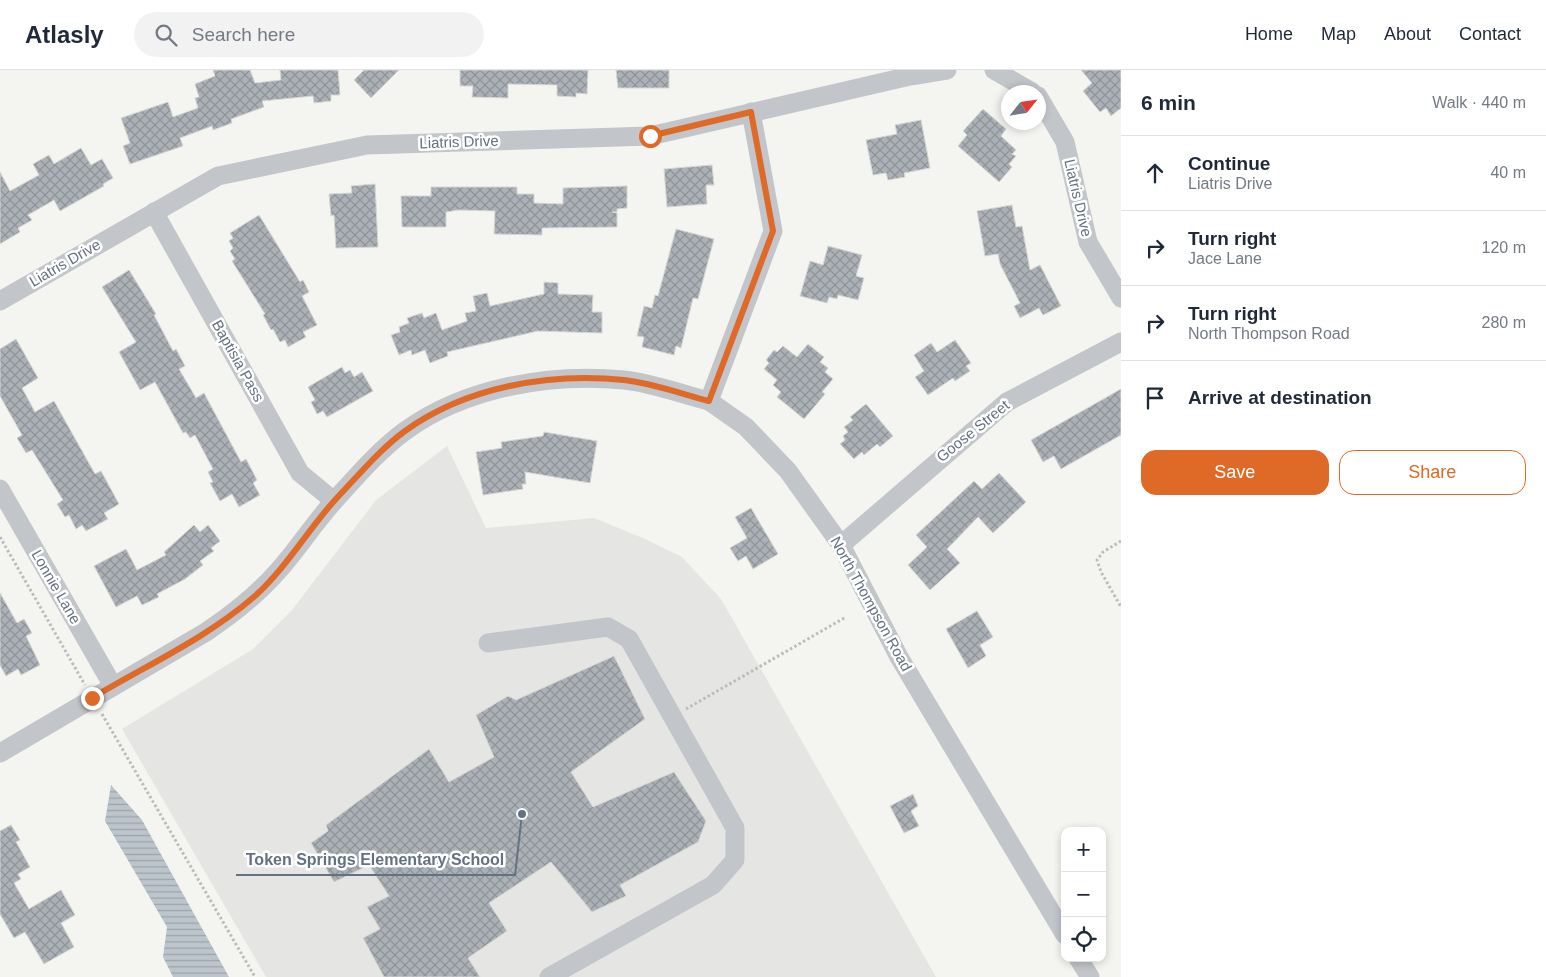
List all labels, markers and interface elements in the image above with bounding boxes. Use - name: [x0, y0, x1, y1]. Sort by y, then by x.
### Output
- search box: [134, 12, 484, 57]
- text: Atlasly: [25, 21, 104, 48]
- icon: search: [152, 21, 180, 49]
- text: Search here: [192, 24, 295, 45]
- text: Home: [1245, 24, 1293, 44]
- text: Map: [1321, 24, 1356, 44]
- text: About: [1384, 24, 1431, 44]
- text: Contact: [1459, 24, 1521, 44]
- north arrow: [1001, 85, 1046, 130]
- text: 6 min: [1141, 91, 1196, 114]
- text: Walk · 440 m: [1432, 94, 1526, 111]
- route start: [639, 125, 662, 148]
- street label: Liatris Drive: [419, 132, 499, 151]
- text: Continue: [1188, 153, 1270, 174]
- street label: Liatris Drive: [1061, 157, 1096, 238]
- icon: ahead: [1141, 159, 1169, 187]
- text: 40 m: [1490, 164, 1526, 181]
- text: Liatris Drive: [1188, 175, 1272, 192]
- text: Turn right: [1188, 228, 1276, 249]
- icon: right: [1141, 234, 1169, 262]
- street label: Liatris Drive: [26, 235, 103, 290]
- text: 120 m: [1482, 239, 1526, 256]
- text: Jace Lane: [1188, 250, 1262, 267]
- text: Turn right: [1188, 303, 1276, 324]
- icon: right: [1141, 309, 1169, 337]
- text: 280 m: [1482, 314, 1526, 331]
- street label: Baptisia Pass: [209, 317, 268, 405]
- text: North Thompson Road: [1188, 325, 1350, 342]
- icon: arrive: [1141, 384, 1169, 412]
- text: Arrive at destination: [1188, 387, 1372, 408]
- street label: Goose Street: [933, 396, 1013, 465]
- button: Save: [1141, 450, 1329, 495]
- button: Share: [1339, 450, 1526, 495]
- street label: North Thompson Road: [827, 533, 916, 674]
- street label: Lonnie Lane: [28, 547, 84, 627]
- route end: [81, 687, 104, 710]
- map controls: [1061, 827, 1106, 962]
- button: +: [1061, 827, 1106, 872]
- callout: Token Springs Elementary School: [236, 844, 515, 875]
- text: Token Springs Elementary School: [246, 851, 504, 868]
- button: −: [1061, 872, 1106, 917]
- button: locate: [1061, 917, 1106, 962]

